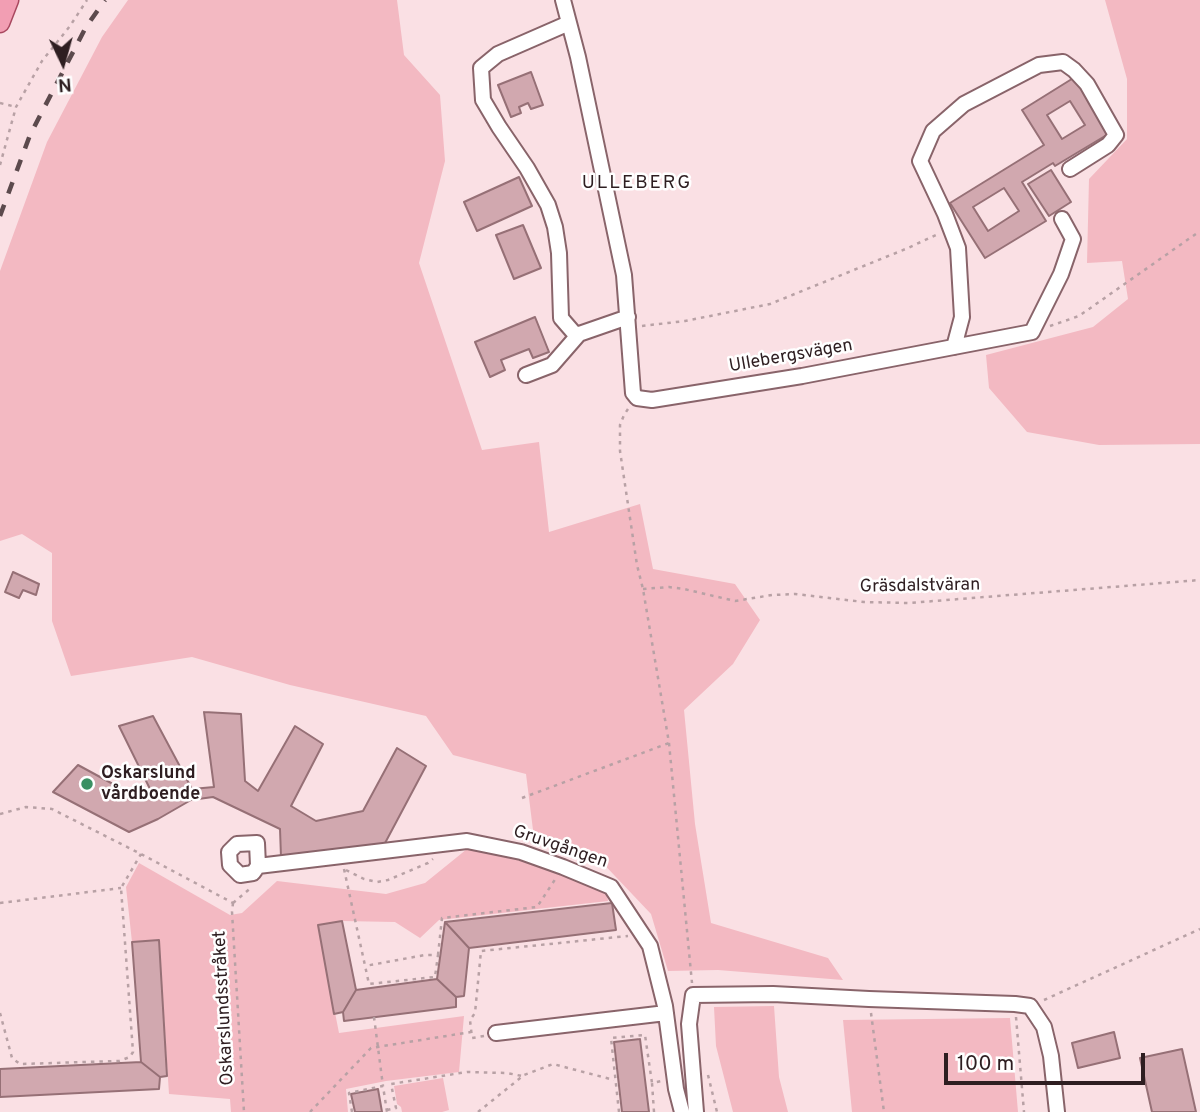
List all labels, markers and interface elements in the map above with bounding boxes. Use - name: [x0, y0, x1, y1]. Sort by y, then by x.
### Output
- north arrow: [28, 28, 98, 98]
- text: N: [57, 71, 73, 96]
- district label: ULLEBERG: [583, 173, 691, 195]
- street label: Ullebergsvägen: [728, 336, 854, 378]
- street label: Gräsdalstväran: [860, 575, 980, 599]
- place label: Oskarslund vårdboende: [101, 763, 200, 806]
- marker: Oskarslund vårdboende: [79, 776, 95, 792]
- street label: Gruvgången: [510, 822, 610, 874]
- street label: Oskarslundsstråket: [210, 930, 240, 1086]
- scale bar: [948, 1038, 1149, 1082]
- text: 100 m: [957, 1051, 1014, 1078]

